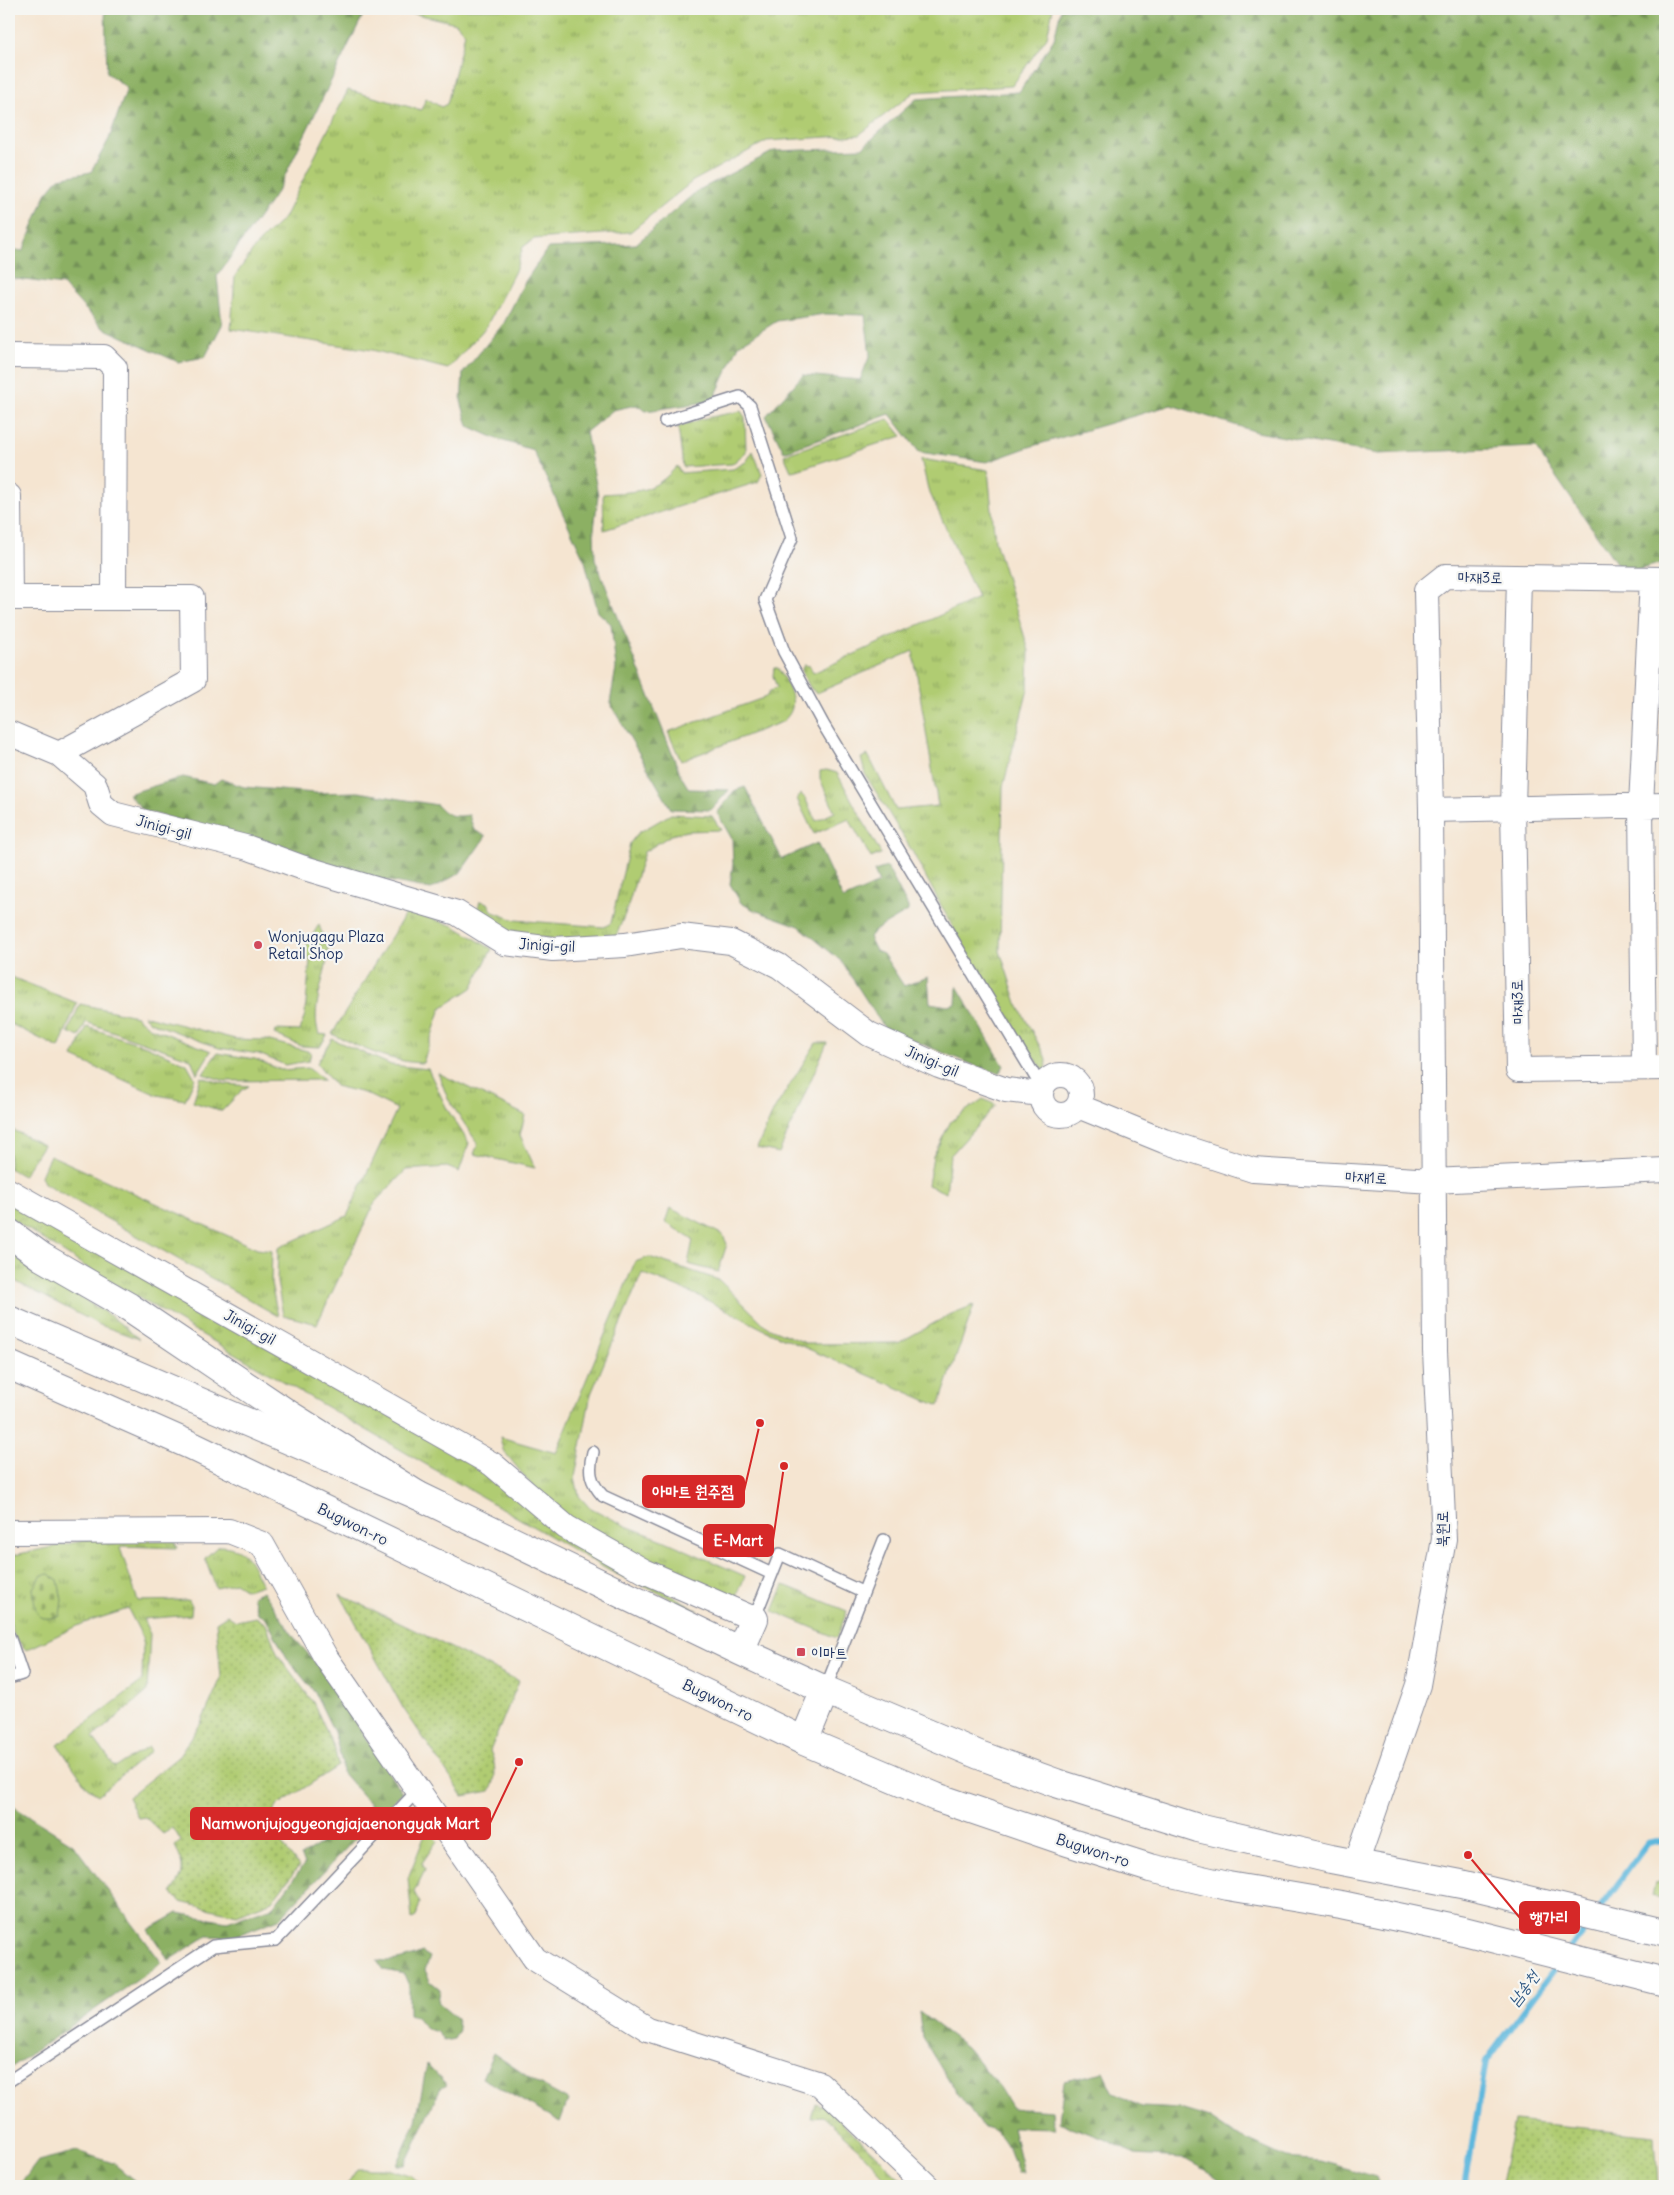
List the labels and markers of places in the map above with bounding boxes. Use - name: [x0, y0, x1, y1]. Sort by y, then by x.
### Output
- place label: Wonjugagu Plaza Retail Shop: [268, 927, 385, 963]
- marker: Wonjugagu Plaza Retail Shop: [252, 939, 264, 951]
- callout: 아마트 원주점: [643, 1476, 744, 1507]
- callout: E-Mart: [704, 1525, 773, 1556]
- place label: 이마트: [811, 1643, 847, 1662]
- marker: 이마트: [795, 1646, 807, 1658]
- callout: Namwonjujogyeongjajaenongyak Mart: [191, 1808, 490, 1839]
- callout: 행가리: [1520, 1902, 1579, 1933]

